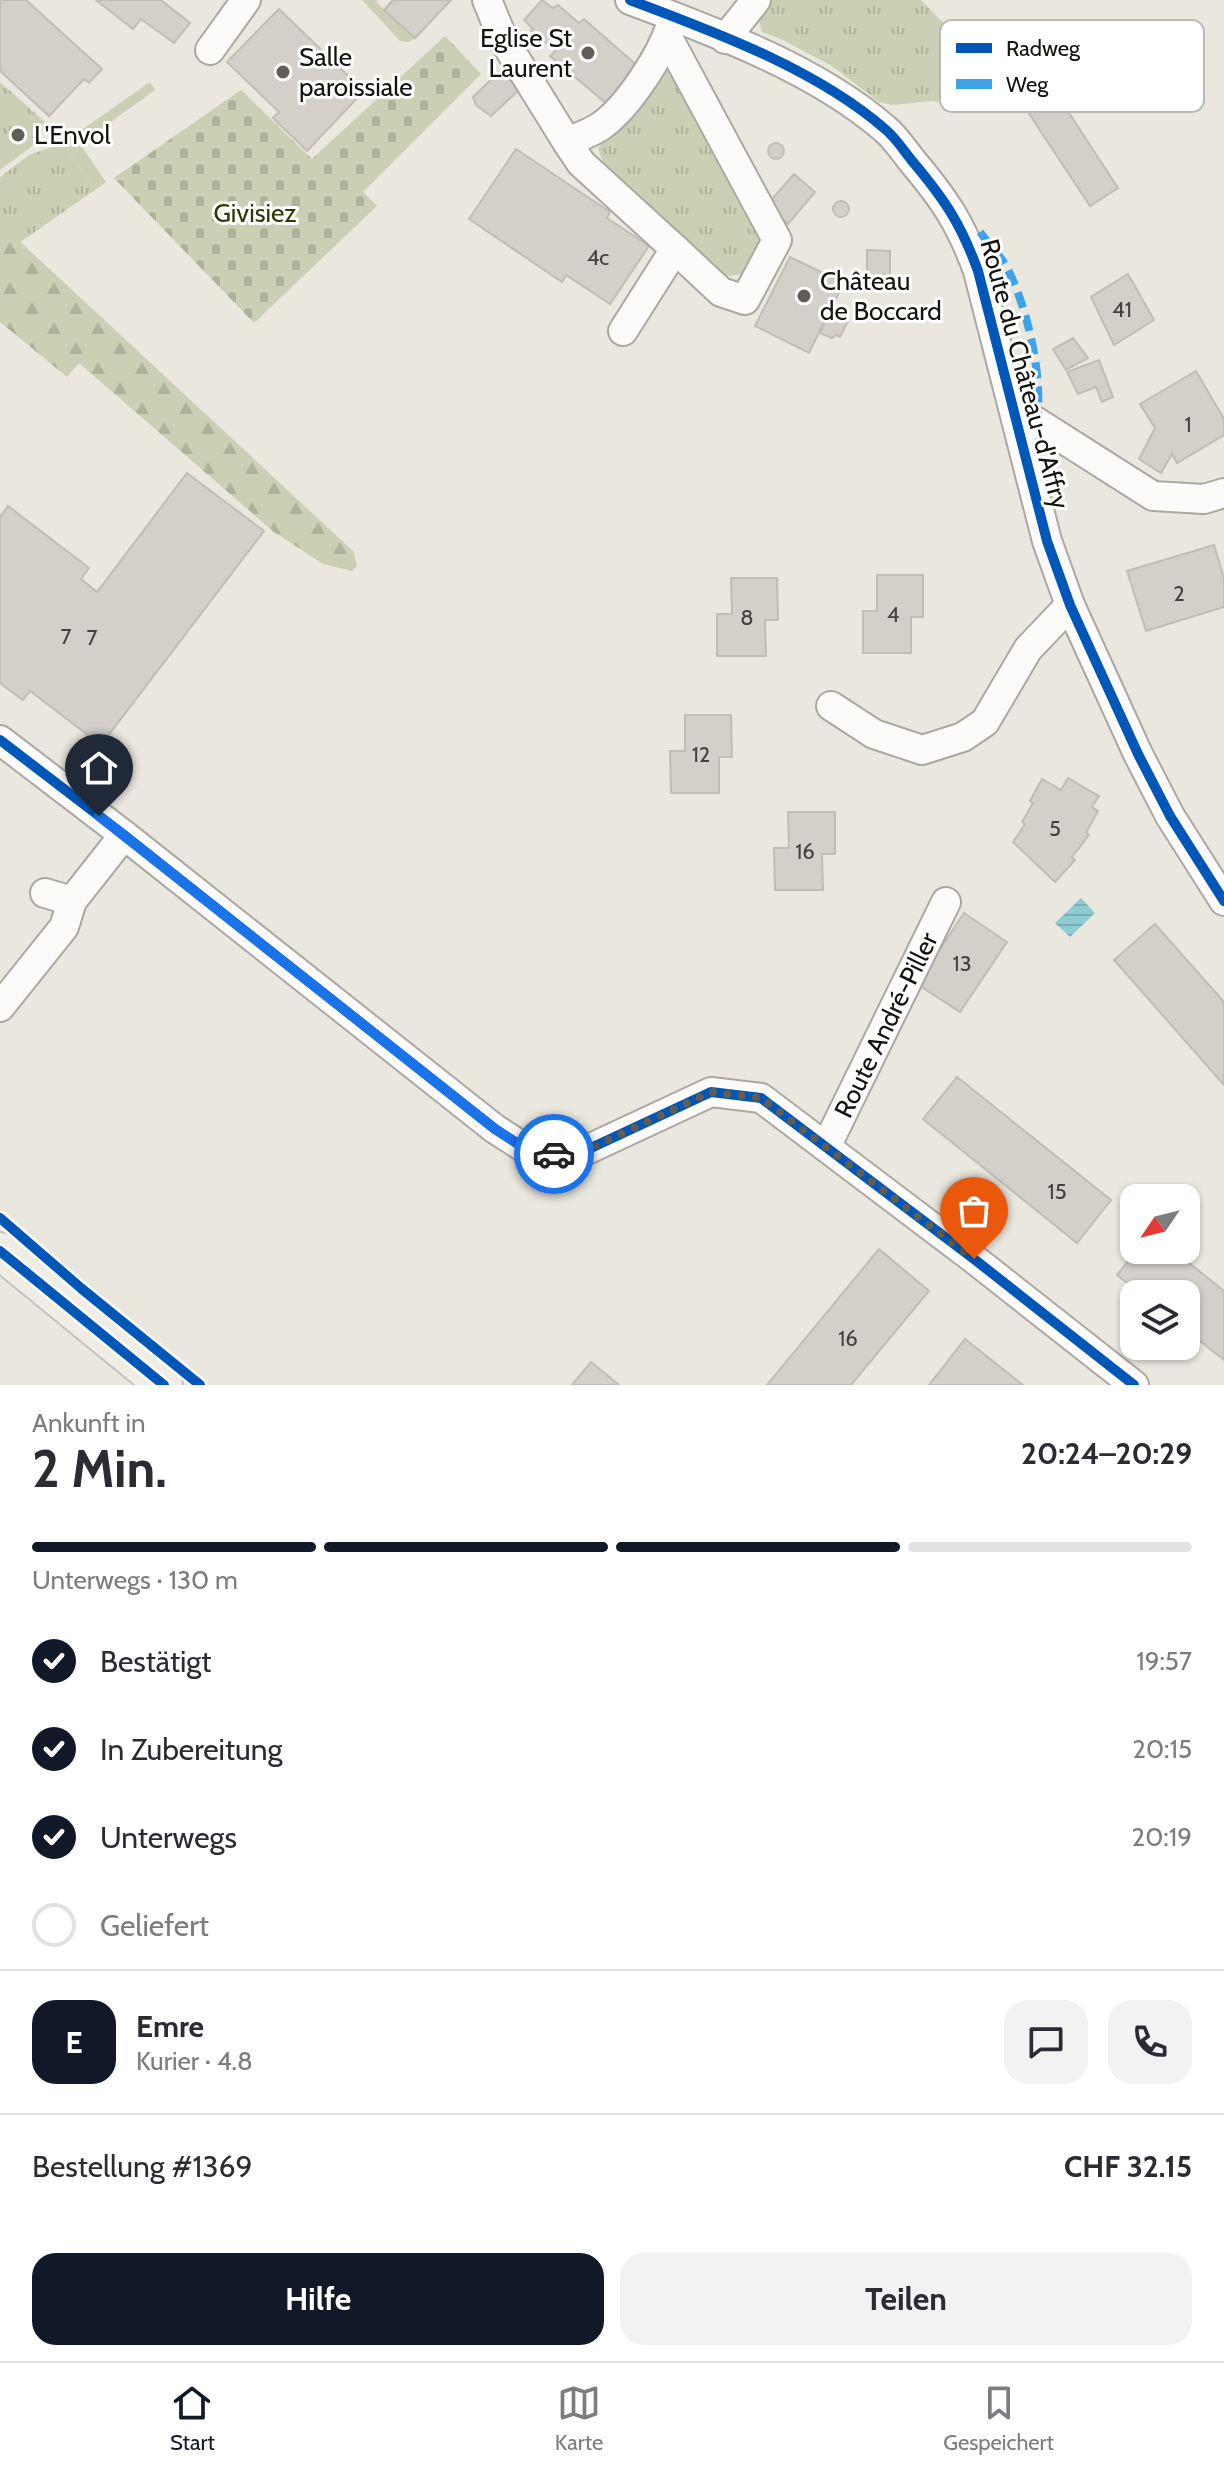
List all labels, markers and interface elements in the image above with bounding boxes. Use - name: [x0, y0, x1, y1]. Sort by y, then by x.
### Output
- legend: [940, 20, 1204, 112]
- place label: Eglise St Laurent: [480, 22, 572, 84]
- text: Radweg: [1006, 35, 1081, 62]
- place label: Salle paroissiale: [299, 41, 413, 103]
- marker: Eglise St Laurent: [579, 44, 597, 62]
- marker: Salle paroissiale: [274, 63, 292, 81]
- text: Weg: [1006, 71, 1049, 98]
- place label: L'Envol: [34, 119, 111, 151]
- marker: L'Envol: [9, 126, 27, 144]
- park label: Givisiez: [214, 197, 296, 229]
- street label: Route du Château-d'Affry: [974, 235, 1076, 513]
- house number: 4c: [587, 244, 609, 271]
- place label: Château de Boccard: [820, 265, 942, 327]
- marker: Château de Boccard: [795, 287, 813, 305]
- house number: 41: [1112, 296, 1132, 323]
- house number: 1: [1184, 411, 1192, 438]
- house number: 2: [1173, 580, 1185, 607]
- house number: 4: [887, 601, 900, 628]
- house number: 8: [740, 604, 754, 631]
- house number: 7: [60, 623, 72, 650]
- house number: 7: [86, 624, 98, 651]
- pin: [65, 734, 133, 816]
- house number: 12: [692, 741, 710, 768]
- icon: home: [77, 746, 121, 790]
- house number: 5: [1049, 815, 1061, 842]
- house number: 16: [795, 838, 815, 865]
- street label: Route André-Piller: [827, 926, 945, 1123]
- house number: 13: [952, 950, 972, 977]
- courier: [514, 1114, 594, 1194]
- icon: car: [532, 1132, 576, 1176]
- pin: [940, 1177, 1008, 1259]
- house number: 15: [1047, 1178, 1067, 1205]
- north arrow: [1120, 1184, 1200, 1264]
- map controls: [1120, 1184, 1200, 1360]
- icon: bag: [952, 1189, 996, 1233]
- button: layers: [1120, 1280, 1200, 1360]
- house number: 16: [838, 1325, 858, 1352]
- text: Ankunft in: [32, 1407, 146, 1439]
- text: 20:24–20:29: [1021, 1435, 1192, 1472]
- text: 2 Min.: [32, 1437, 167, 1500]
- text: Unterwegs · 130 m: [32, 1564, 238, 1596]
- icon: check: [32, 1639, 76, 1683]
- text: Bestätigt: [100, 1643, 211, 1680]
- text: 19:57: [1136, 1645, 1192, 1677]
- icon: check: [32, 1727, 76, 1771]
- text: In Zubereitung: [100, 1731, 283, 1768]
- text: 20:15: [1132, 1733, 1192, 1765]
- icon: check: [32, 1815, 76, 1859]
- text: Unterwegs: [100, 1819, 237, 1856]
- text: 20:19: [1132, 1821, 1192, 1853]
- text: Geliefert: [100, 1907, 209, 1944]
- button: chat: [1004, 2000, 1088, 2084]
- button: phone: [1108, 2000, 1192, 2084]
- text: Emre: [136, 2008, 204, 2045]
- text: E: [65, 2024, 83, 2061]
- text: Kurier · 4.8: [136, 2045, 253, 2077]
- text: Bestellung #1369: [32, 2148, 253, 2185]
- text: CHF 32.15: [1064, 2148, 1192, 2185]
- button: Hilfe: [32, 2253, 604, 2345]
- button: Teilen: [620, 2253, 1192, 2345]
- tab: Start: [170, 2381, 215, 2456]
- tab: Karte: [555, 2381, 603, 2456]
- tab: Gespeichert: [943, 2381, 1054, 2456]

